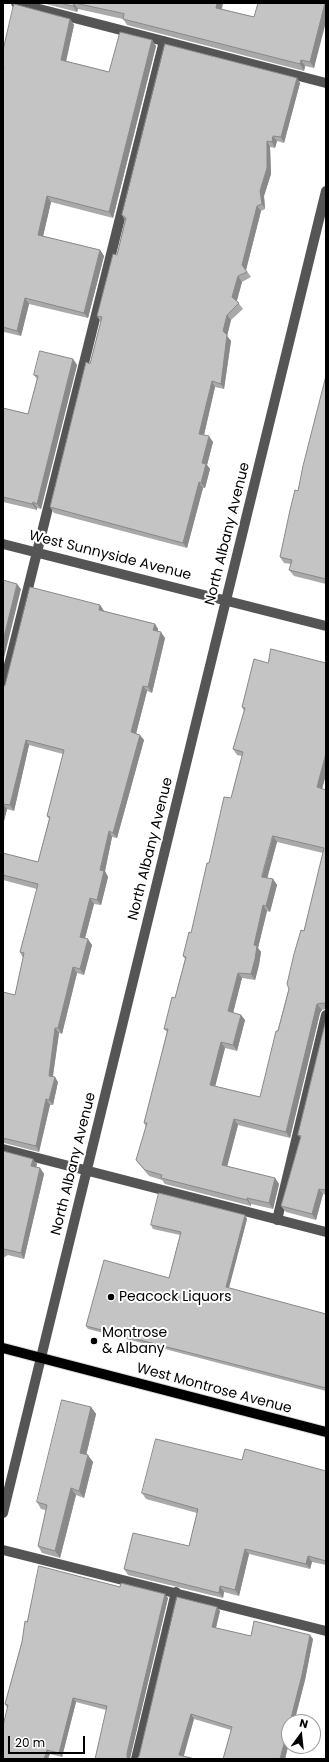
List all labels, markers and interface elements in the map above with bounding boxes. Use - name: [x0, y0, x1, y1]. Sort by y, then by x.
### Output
- street label: North Albany Avenue: [202, 461, 254, 607]
- street label: West Sunnyside Avenue: [27, 528, 193, 584]
- street label: North Albany Avenue: [125, 776, 177, 922]
- street label: North Albany Avenue: [48, 1091, 100, 1237]
- place label: Peacock Liquors: [119, 1289, 232, 1305]
- marker: Peacock Liquors: [106, 1292, 116, 1302]
- place label: Montrose & Albany: [102, 1325, 167, 1358]
- marker: Montrose & Albany: [89, 1336, 99, 1346]
- street label: West Montrose Avenue: [135, 1360, 293, 1418]
- north arrow: [281, 1714, 321, 1754]
- text: N: [298, 1715, 310, 1732]
- scale bar: [10, 1728, 87, 1754]
- text: 20 m: [15, 1734, 45, 1751]

